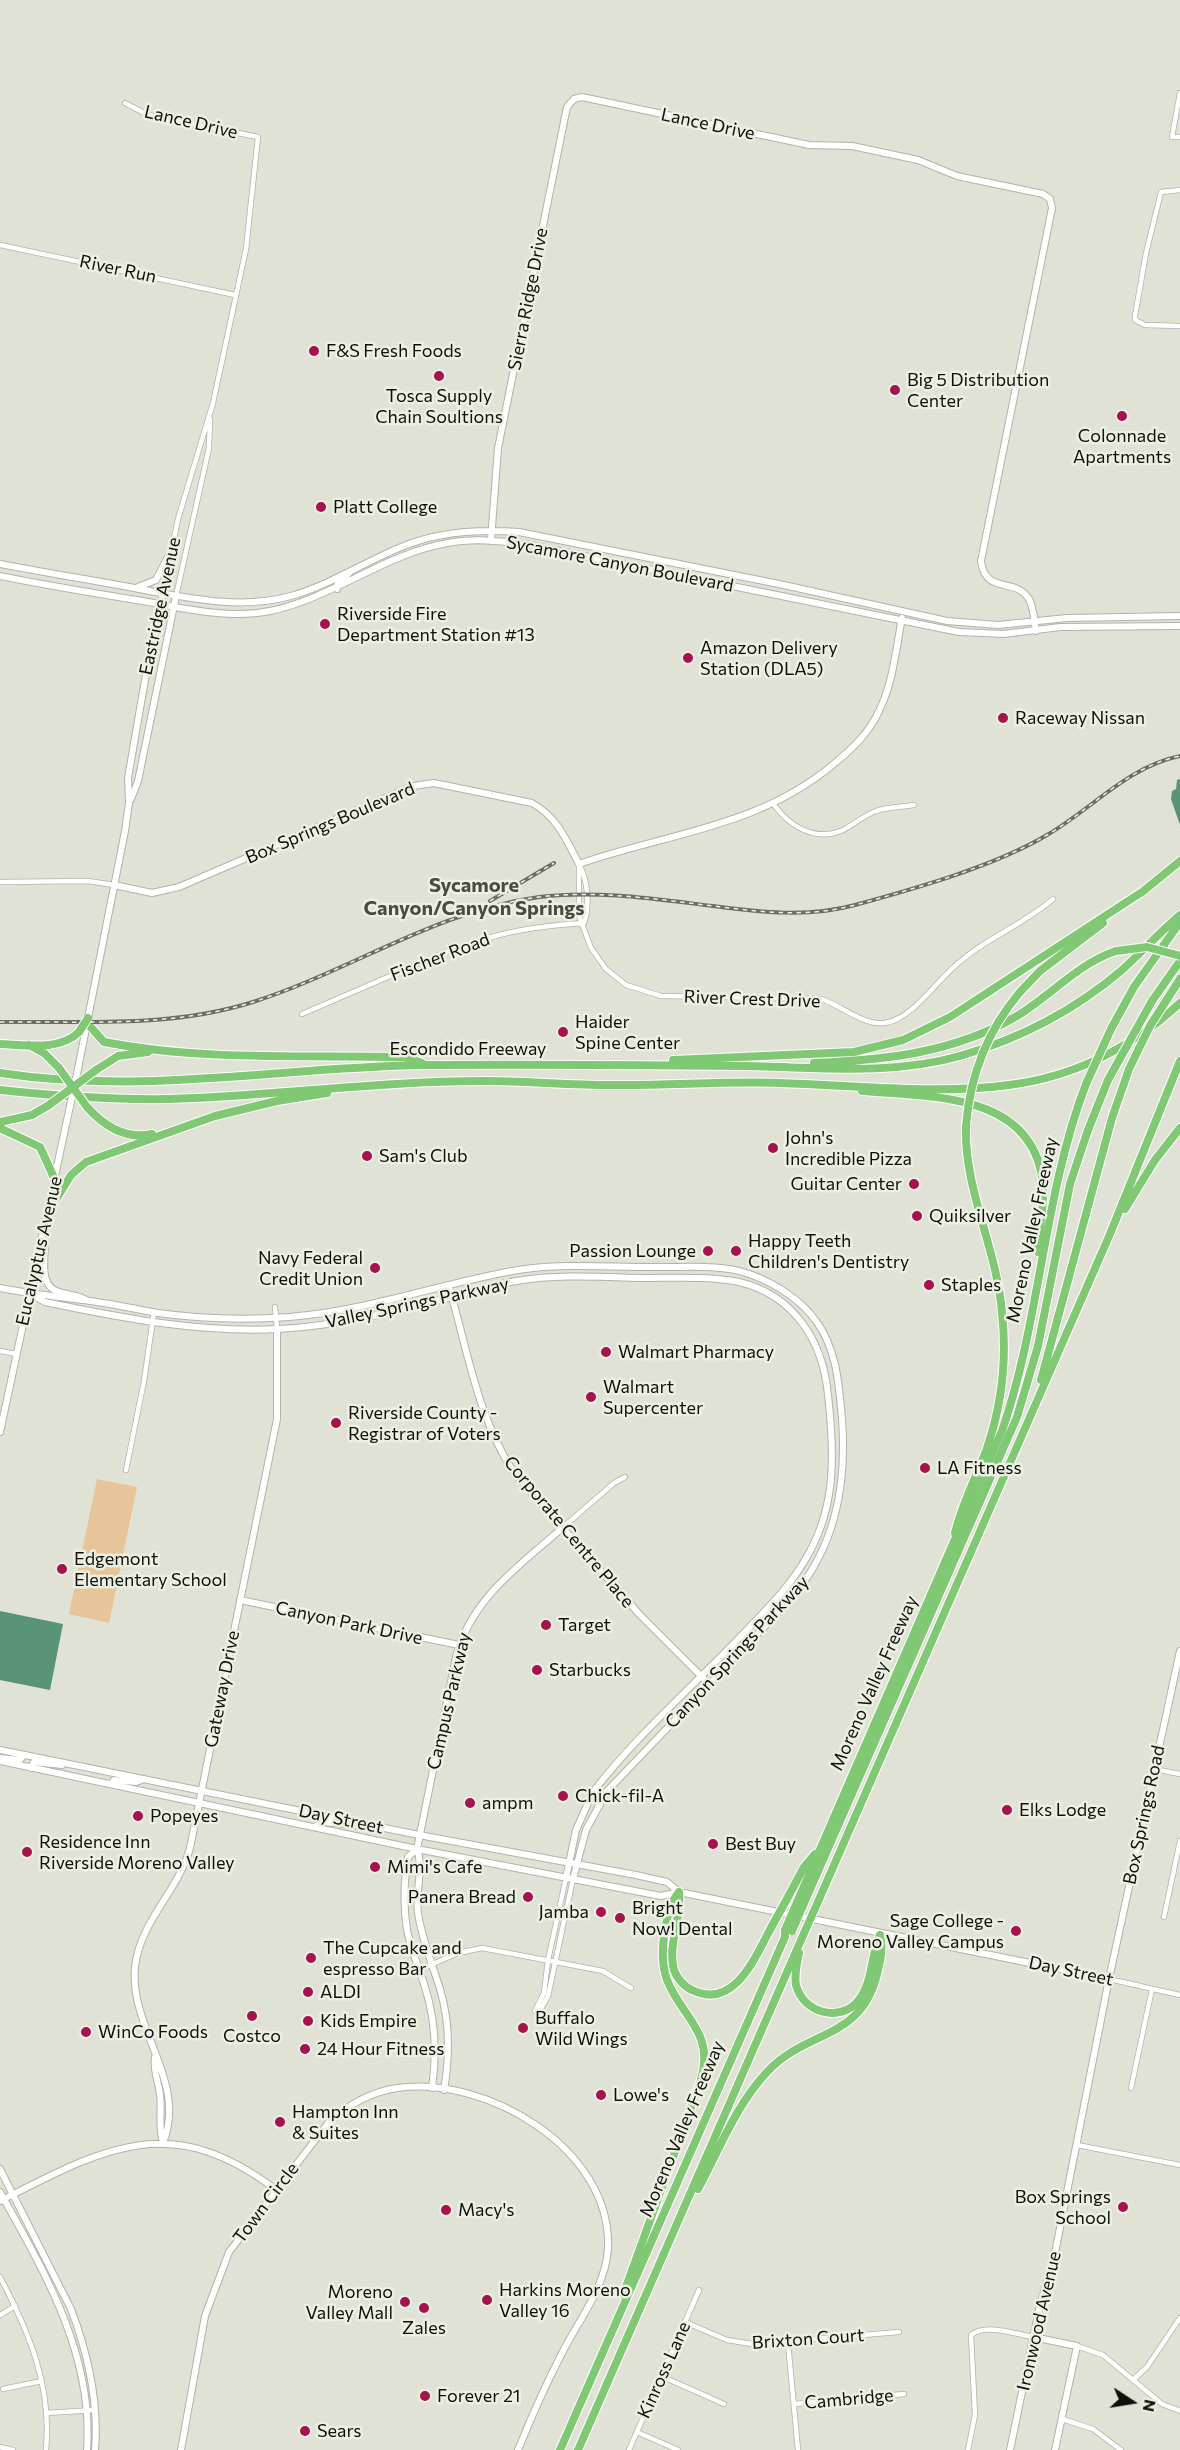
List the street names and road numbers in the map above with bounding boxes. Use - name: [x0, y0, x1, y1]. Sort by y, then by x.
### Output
- street label: Lance Drive: [142, 101, 240, 143]
- street label: Lance Drive: [659, 104, 757, 144]
- street label: Sierra Ridge Drive: [504, 226, 552, 372]
- street label: River Run: [78, 250, 158, 288]
- street label: Sycamore Canyon Boulevard: [505, 531, 735, 597]
- street label: Eastridge Avenue: [135, 535, 185, 677]
- street label: Box Springs Boulevard: [242, 778, 418, 868]
- street label: Fischer Road: [387, 928, 493, 986]
- street label: River Crest Drive: [683, 986, 821, 1012]
- street label: Escondido Freeway: [390, 1038, 546, 1060]
- street label: Moreno Valley Freeway: [1002, 1135, 1062, 1325]
- street label: Eucalyptus Avenue: [11, 1174, 67, 1328]
- street label: Valley Springs Parkway: [323, 1273, 511, 1333]
- street label: Corporate Centre Place: [499, 1452, 639, 1612]
- street label: Canyon Springs Parkway: [661, 1571, 813, 1733]
- street label: Moreno Valley Freeway: [826, 1592, 922, 1774]
- street label: Canyon Park Drive: [273, 1597, 425, 1649]
- street label: Gateway Drive: [200, 1629, 244, 1749]
- street label: Campus Parkway: [423, 1630, 475, 1772]
- street label: Box Springs Road: [1119, 1743, 1169, 1887]
- street label: Day Street: [297, 1799, 385, 1839]
- street label: Day Street: [1027, 1951, 1115, 1991]
- street label: Moreno Valley Freeway: [635, 2038, 729, 2220]
- street label: Town Circle: [229, 2158, 303, 2248]
- street label: Ironwood Avenue: [1012, 2249, 1066, 2393]
- street label: Kinross Lane: [633, 2318, 695, 2422]
- street label: Brixton Court: [751, 2324, 865, 2354]
- street label: Cambridge: [804, 2384, 894, 2414]

